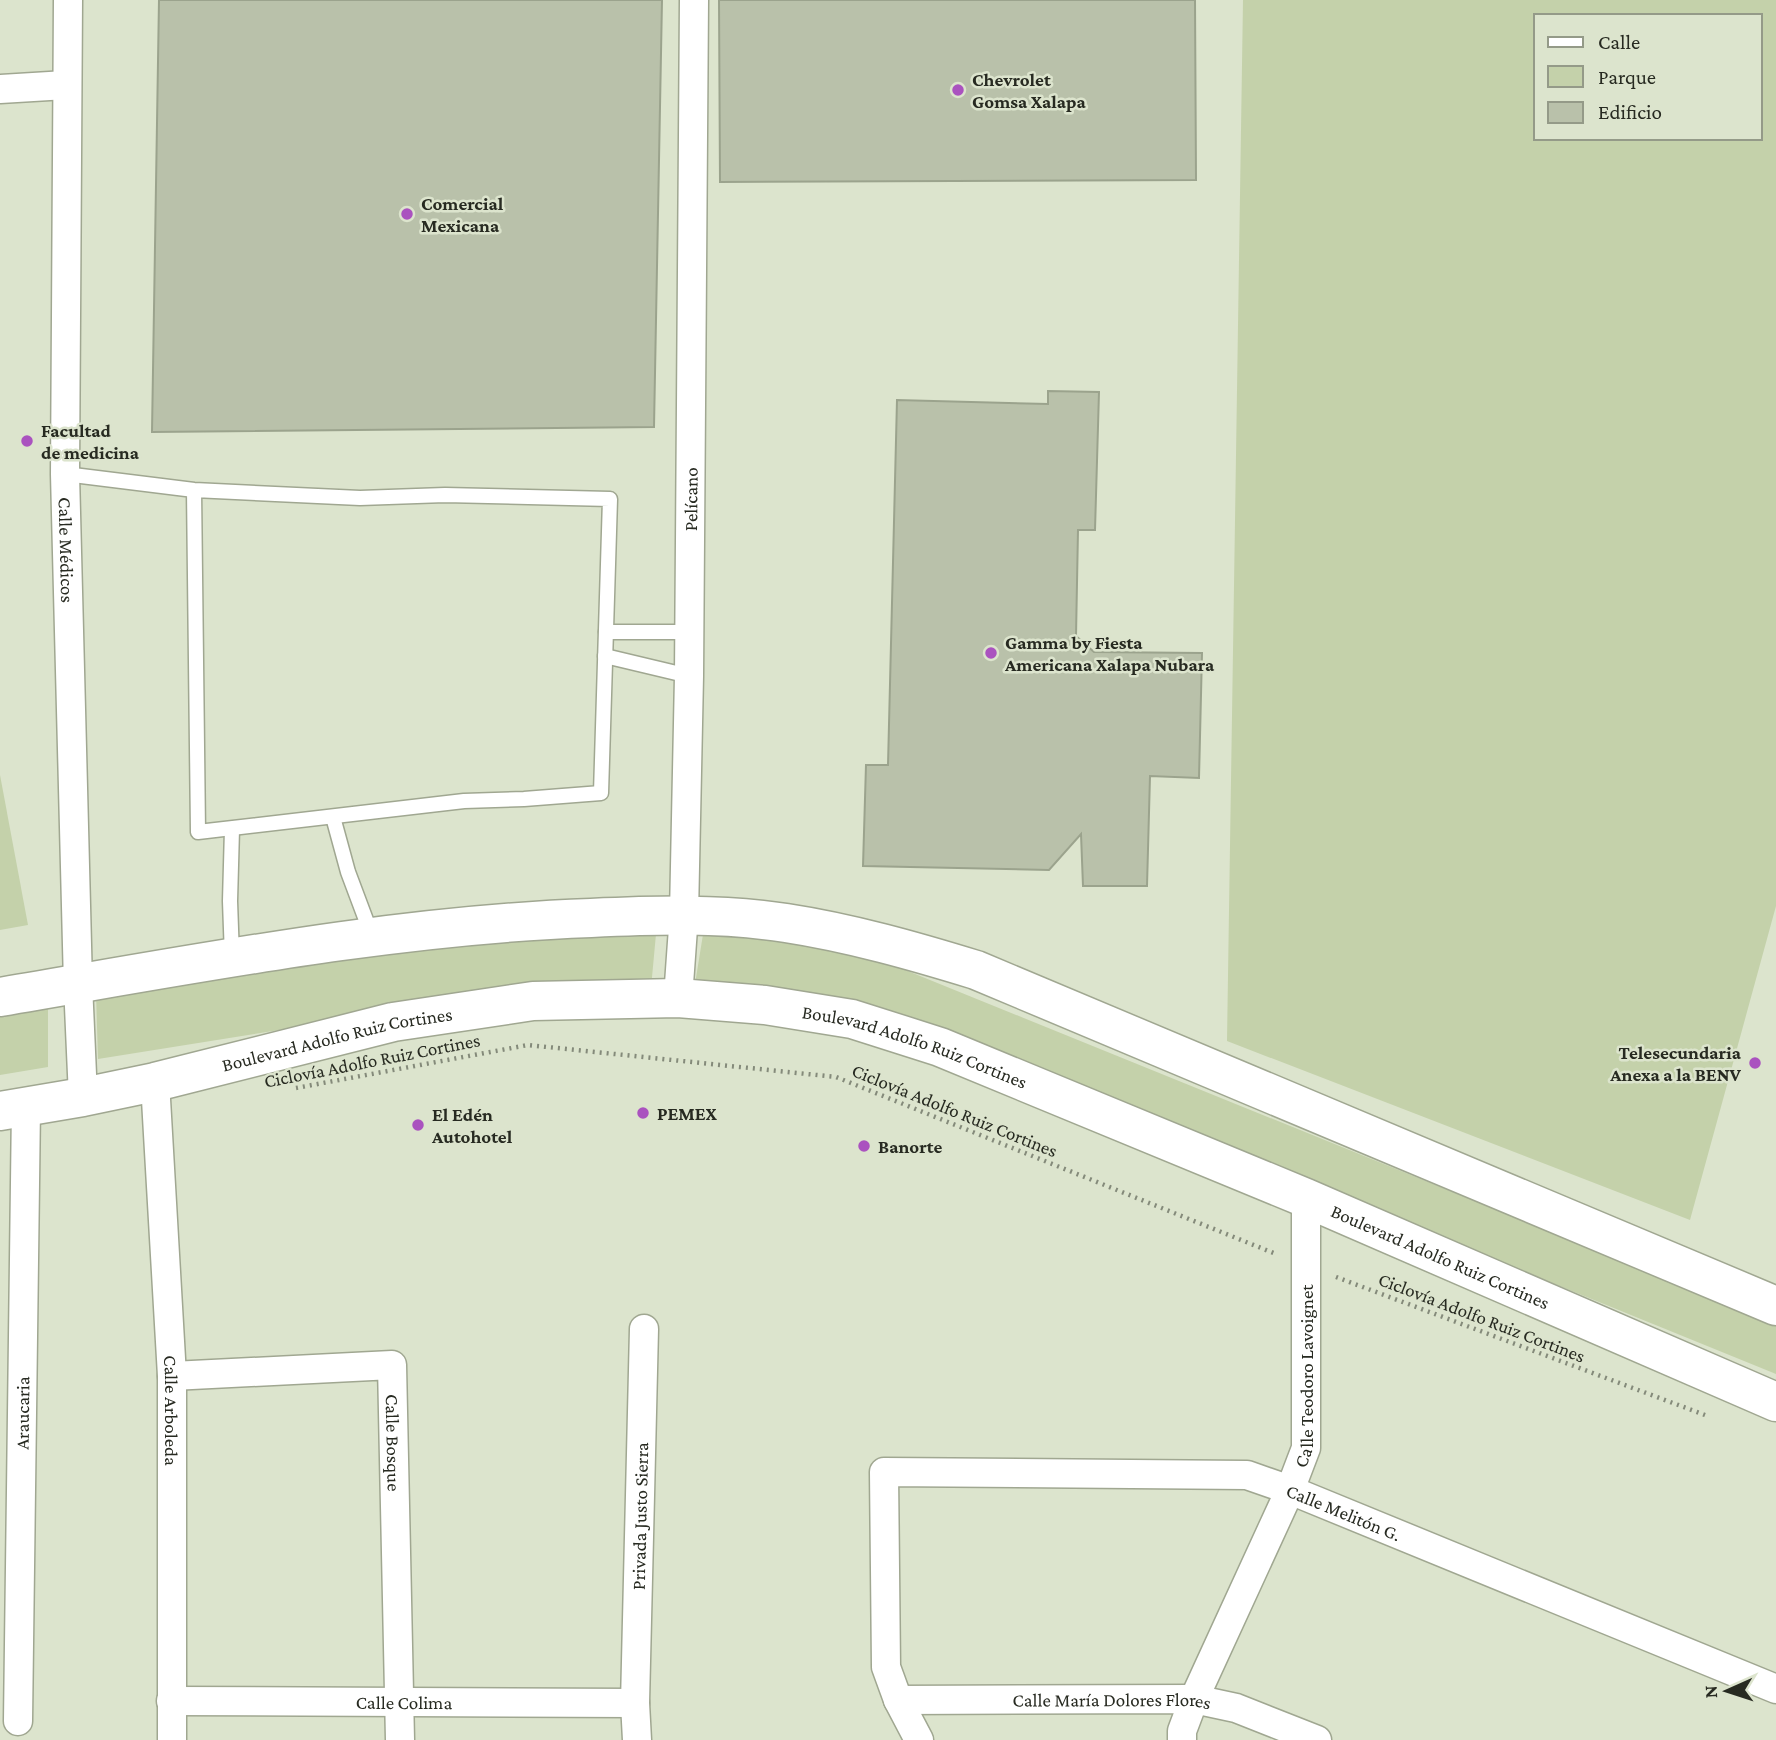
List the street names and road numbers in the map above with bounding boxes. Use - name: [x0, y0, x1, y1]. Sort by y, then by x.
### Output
- street label: Pelícano: [680, 467, 702, 531]
- street label: Calle Médicos: [55, 497, 78, 603]
- street label: Boulevard Adolfo Ruiz Cortines: [801, 1001, 1030, 1093]
- street label: Boulevard Adolfo Ruiz Cortines: [220, 1003, 454, 1076]
- street label: Ciclovía Adolfo Ruiz Cortines: [262, 1029, 482, 1092]
- street label: Ciclovía Adolfo Ruiz Cortines: [849, 1060, 1061, 1161]
- street label: Boulevard Adolfo Ruiz Cortines: [1328, 1200, 1553, 1313]
- street label: Ciclovía Adolfo Ruiz Cortines: [1375, 1268, 1588, 1367]
- street label: Calle Teodoro Lavoignet: [1290, 1284, 1317, 1470]
- street label: Calle Arboleda: [160, 1355, 182, 1466]
- street label: Araucaria: [12, 1376, 33, 1450]
- street label: Calle Bosque: [382, 1394, 405, 1492]
- street label: Privada Justo Sierra: [628, 1442, 652, 1590]
- street label: Calle Melitón G.: [1283, 1480, 1404, 1545]
- street label: Calle María Dolores Flores: [1013, 1689, 1213, 1713]
- street label: Calle Colima: [356, 1692, 452, 1713]

